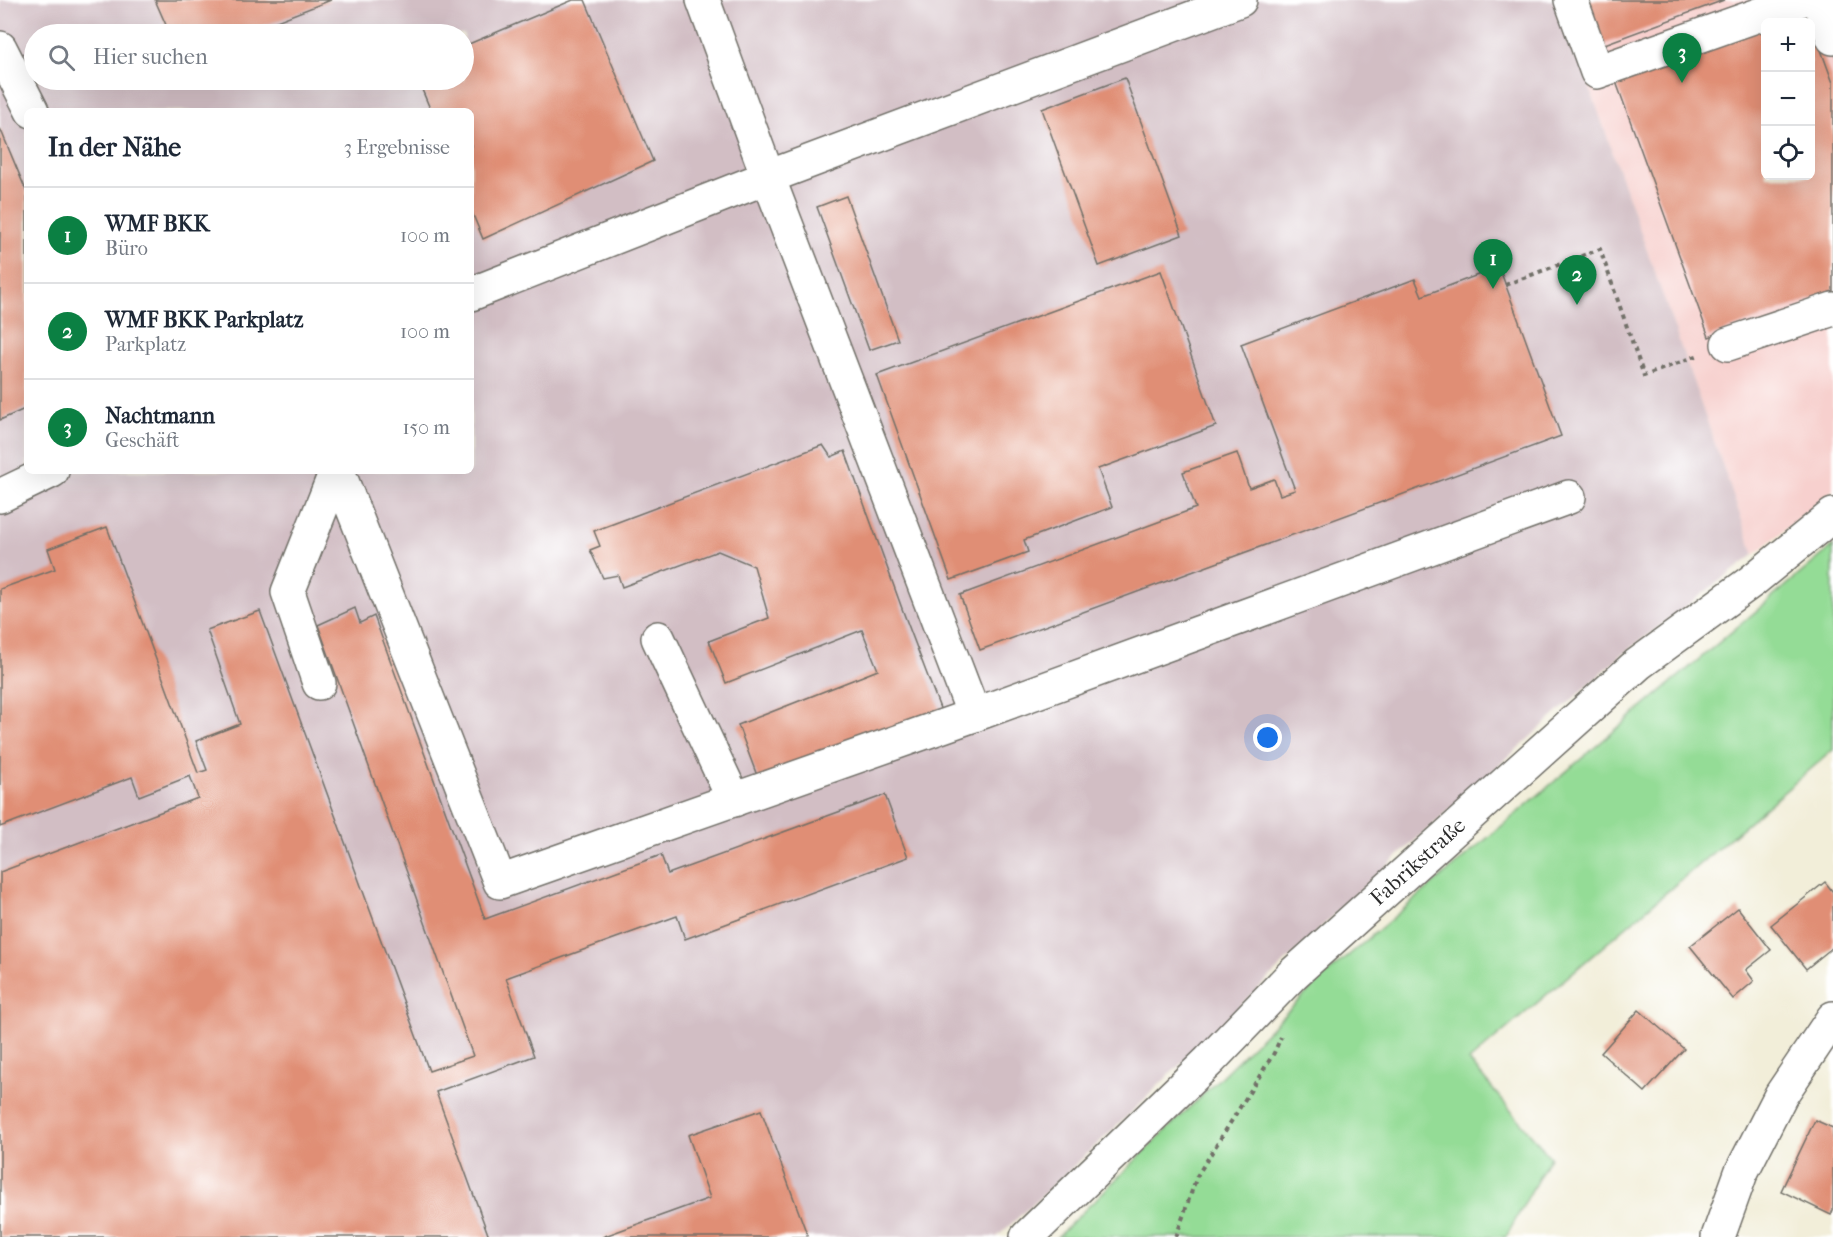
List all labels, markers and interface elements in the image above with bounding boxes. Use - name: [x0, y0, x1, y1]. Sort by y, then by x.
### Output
- map controls: [1761, 18, 1815, 180]
- button: +: [1761, 18, 1815, 72]
- search box: [24, 24, 474, 90]
- pin: 3: [1662, 34, 1702, 83]
- icon: search: [45, 41, 78, 74]
- text: Hier suchen: [93, 44, 208, 70]
- button: −: [1761, 72, 1815, 126]
- button: locate: [1761, 126, 1815, 180]
- text: In der Nähe: [48, 132, 181, 163]
- text: 3 Ergebnisse: [344, 136, 450, 159]
- text: WMF BKK: [105, 211, 209, 237]
- text: 1: [64, 224, 71, 247]
- text: 100 m: [400, 224, 450, 247]
- text: Büro: [105, 237, 148, 260]
- pin: 1: [1474, 240, 1512, 289]
- pin: 2: [1558, 256, 1596, 305]
- text: WMF BKK Parkplatz: [105, 307, 303, 333]
- text: 2: [62, 320, 73, 343]
- text: 100 m: [400, 320, 450, 343]
- text: Parkplatz: [105, 333, 186, 356]
- text: Nachtmann: [105, 403, 215, 429]
- text: 3: [63, 416, 72, 439]
- text: 150 m: [402, 416, 450, 439]
- text: Geschäft: [105, 429, 179, 452]
- your location: [1253, 723, 1282, 752]
- street label: Fabrikstraße: [1365, 812, 1471, 911]

